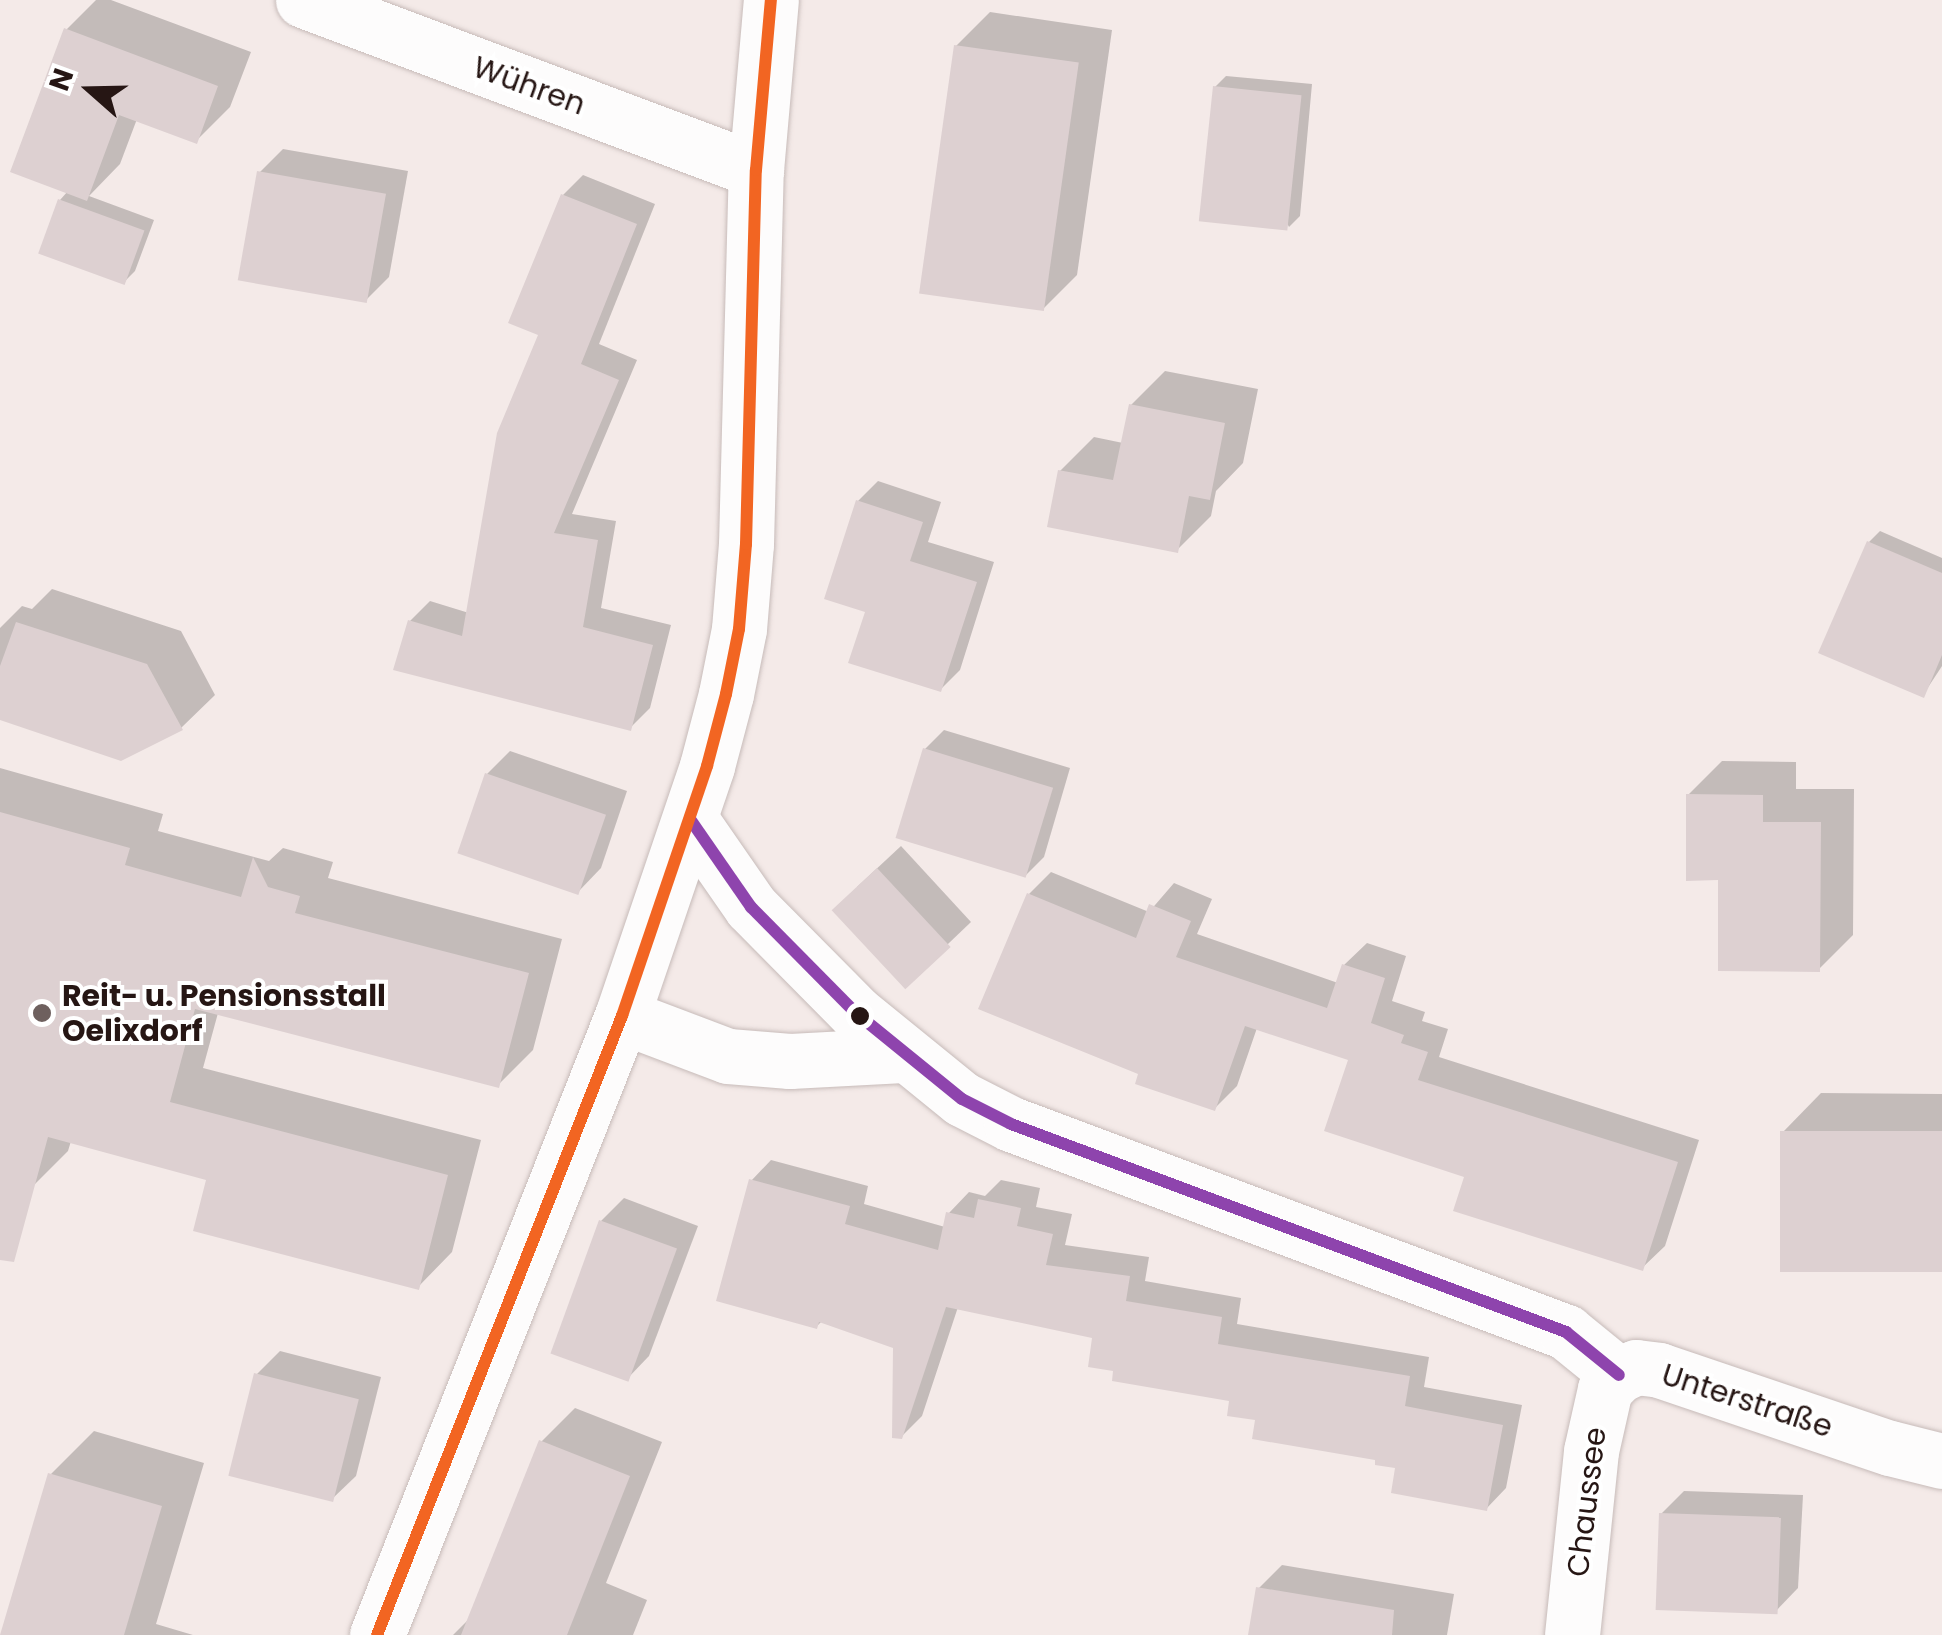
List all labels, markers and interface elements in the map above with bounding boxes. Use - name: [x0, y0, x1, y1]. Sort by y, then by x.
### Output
- north arrow: [40, 40, 140, 140]
- street label: Wühren: [468, 49, 590, 123]
- text: N: [39, 63, 83, 96]
- place label: Reit- u. Pensionsstall Oelixdorf: [62, 978, 386, 1048]
- marker: Reit- u. Pensionsstall Oelixdorf: [31, 1002, 53, 1024]
- unlabelled marker: [850, 1006, 870, 1026]
- street label: Unterstraße: [1657, 1356, 1837, 1446]
- street label: Chaussee: [1560, 1425, 1614, 1579]

